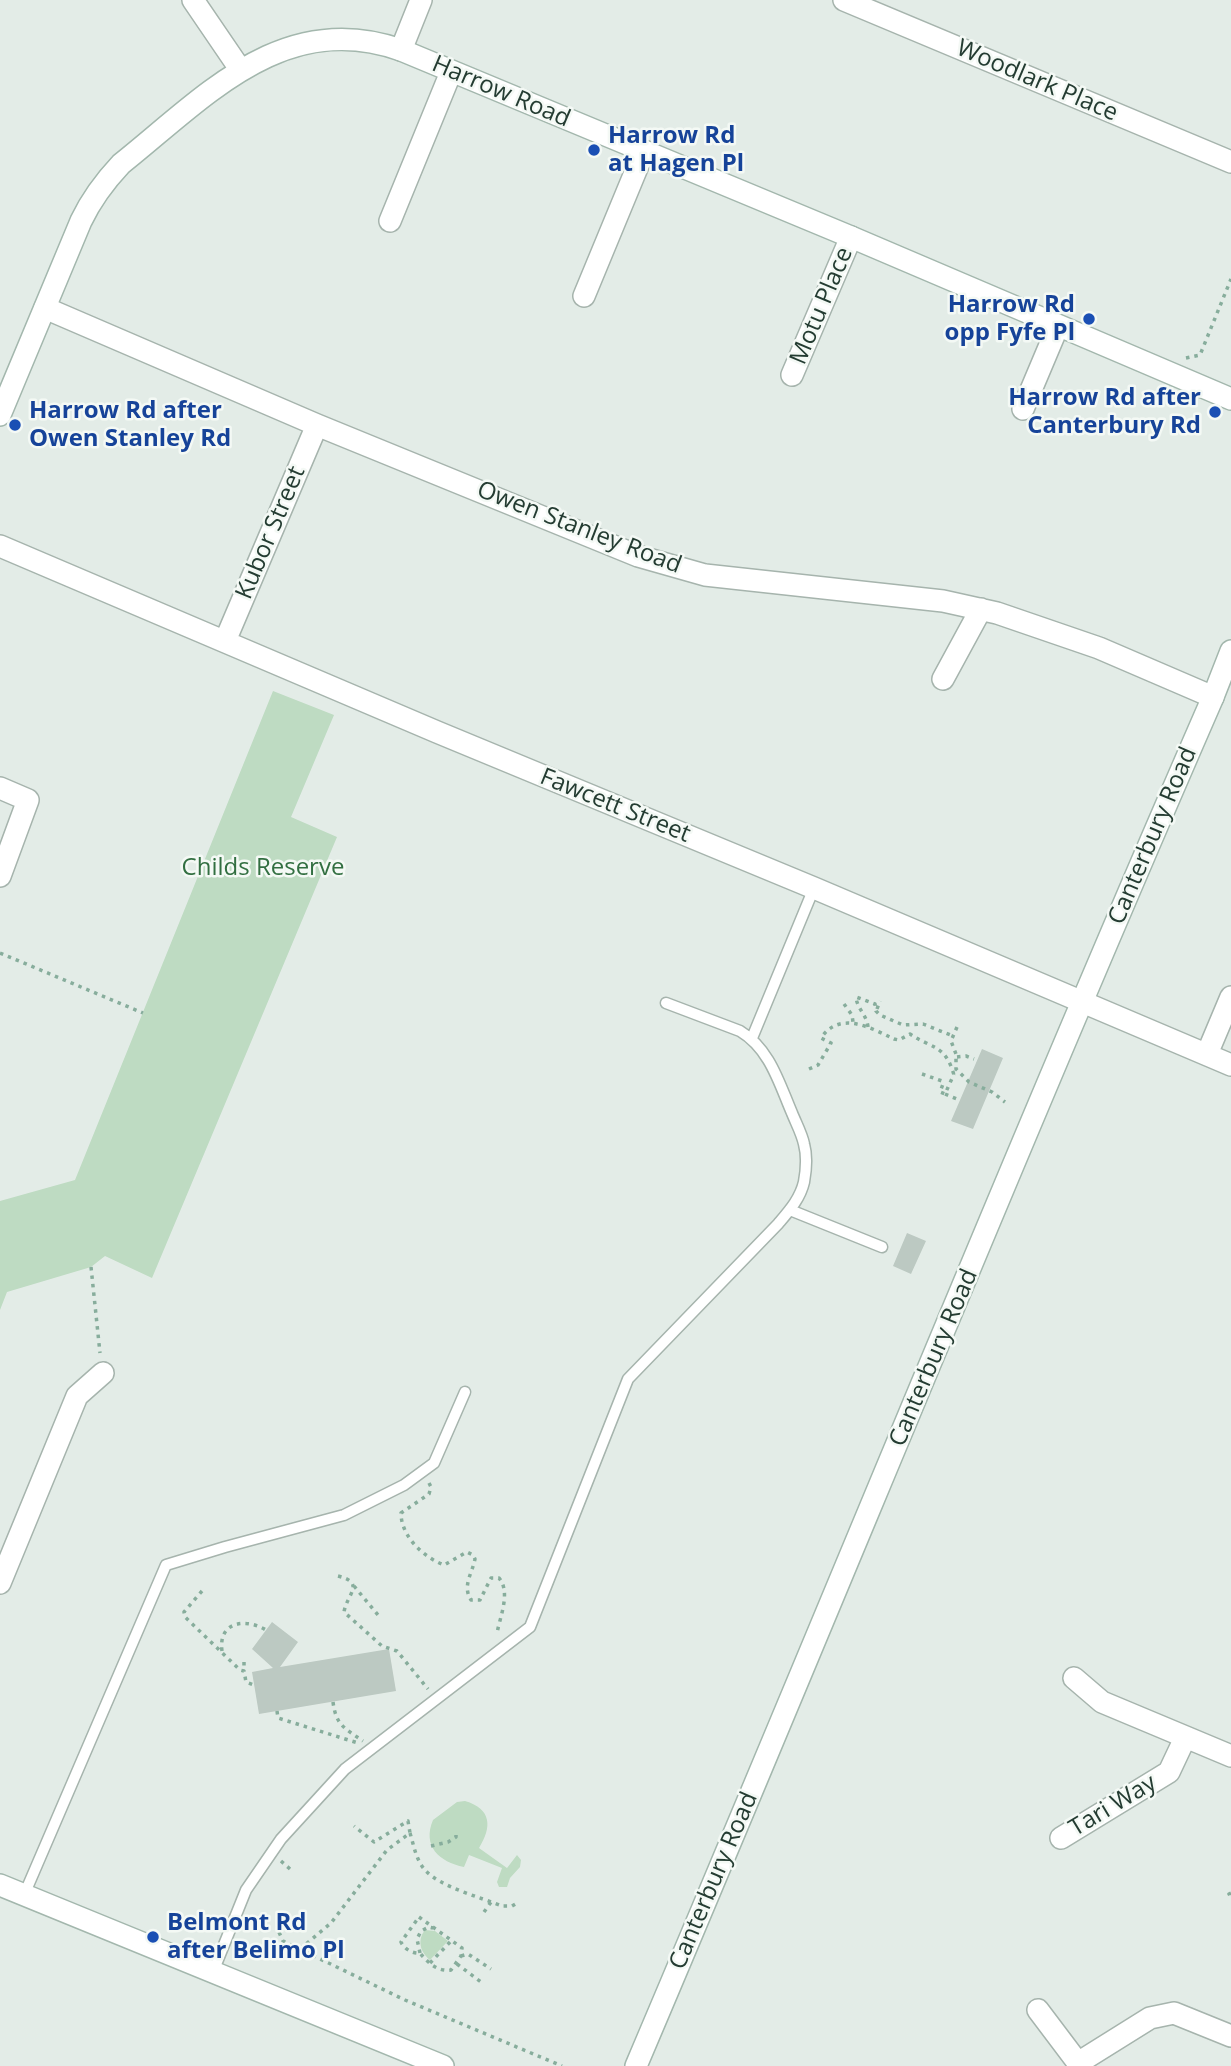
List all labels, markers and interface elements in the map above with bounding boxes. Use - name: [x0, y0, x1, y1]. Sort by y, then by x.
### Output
- street label: Woodlark Place: [952, 34, 1122, 128]
- street label: Harrow Road: [428, 50, 574, 134]
- place label: Harrow Rd at Hagen Pl: [608, 122, 744, 178]
- marker: Harrow Rd at Hagen Pl: [586, 142, 602, 158]
- street label: Motu Place: [784, 243, 860, 369]
- place label: Harrow Rd opp Fyfe Pl: [945, 291, 1075, 347]
- marker: Harrow Rd opp Fyfe Pl: [1081, 311, 1097, 327]
- place label: Harrow Rd after Canterbury Rd: [1008, 384, 1201, 440]
- place label: Harrow Rd after Owen Stanley Rd: [29, 397, 231, 453]
- marker: Harrow Rd after Canterbury Rd: [1207, 404, 1223, 420]
- marker: Harrow Rd after Owen Stanley Rd: [7, 417, 23, 433]
- street label: Kubor Street: [230, 462, 312, 604]
- street label: Owen Stanley Road: [473, 476, 685, 580]
- street label: Canterbury Road: [1103, 743, 1203, 929]
- street label: Fawcett Street: [536, 763, 694, 849]
- park label: Childs Reserve: [182, 854, 344, 882]
- street label: Canterbury Road: [884, 1265, 984, 1451]
- street label: Tari Way: [1064, 1769, 1162, 1843]
- street label: Canterbury Road: [664, 1788, 764, 1974]
- place label: Belmont Rd after Belimo Pl: [167, 1909, 345, 1965]
- marker: Belmont Rd after Belimo Pl: [145, 1929, 161, 1945]

